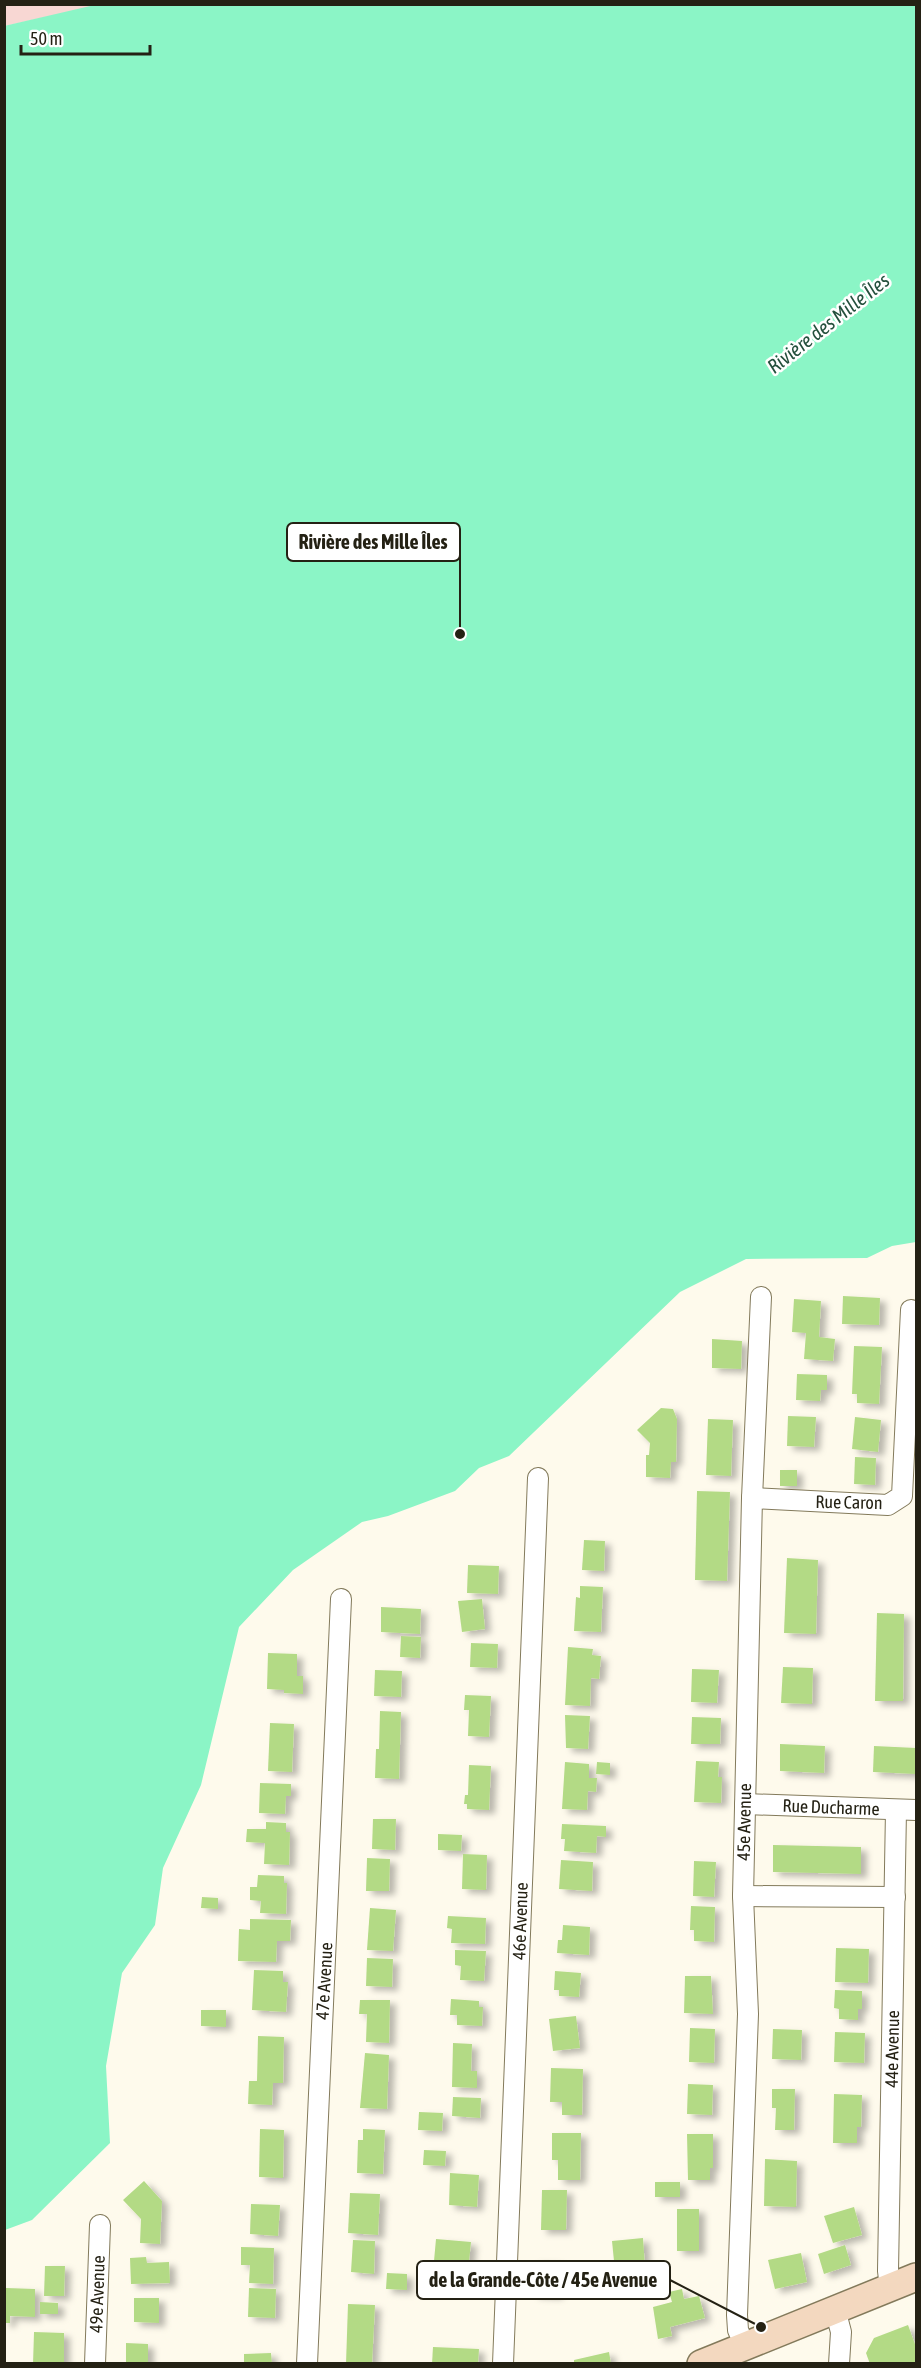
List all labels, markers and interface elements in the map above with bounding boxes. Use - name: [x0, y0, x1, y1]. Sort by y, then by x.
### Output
- scale bar: [21, 18, 150, 56]
- text: 50 m: [30, 28, 62, 49]
- water label: Rivière des Mille Îles: [762, 268, 894, 378]
- callout: Rivière des Mille Îles: [287, 523, 460, 561]
- text: Rivière des Mille Îles: [298, 530, 448, 553]
- street label: Rue Caron: [815, 1491, 883, 1513]
- street label: 45e Avenue: [733, 1783, 755, 1861]
- street label: Rue Ducharme: [782, 1795, 880, 1819]
- street label: 46e Avenue: [508, 1882, 532, 1960]
- street label: 47e Avenue: [311, 1942, 337, 2020]
- street label: 44e Avenue: [881, 2010, 903, 2088]
- street label: 49e Avenue: [85, 2255, 109, 2333]
- callout: de la Grande-Côte / 45e Avenue: [417, 2261, 670, 2299]
- text: de la Grande-Côte / 45e Avenue: [429, 2268, 657, 2291]

